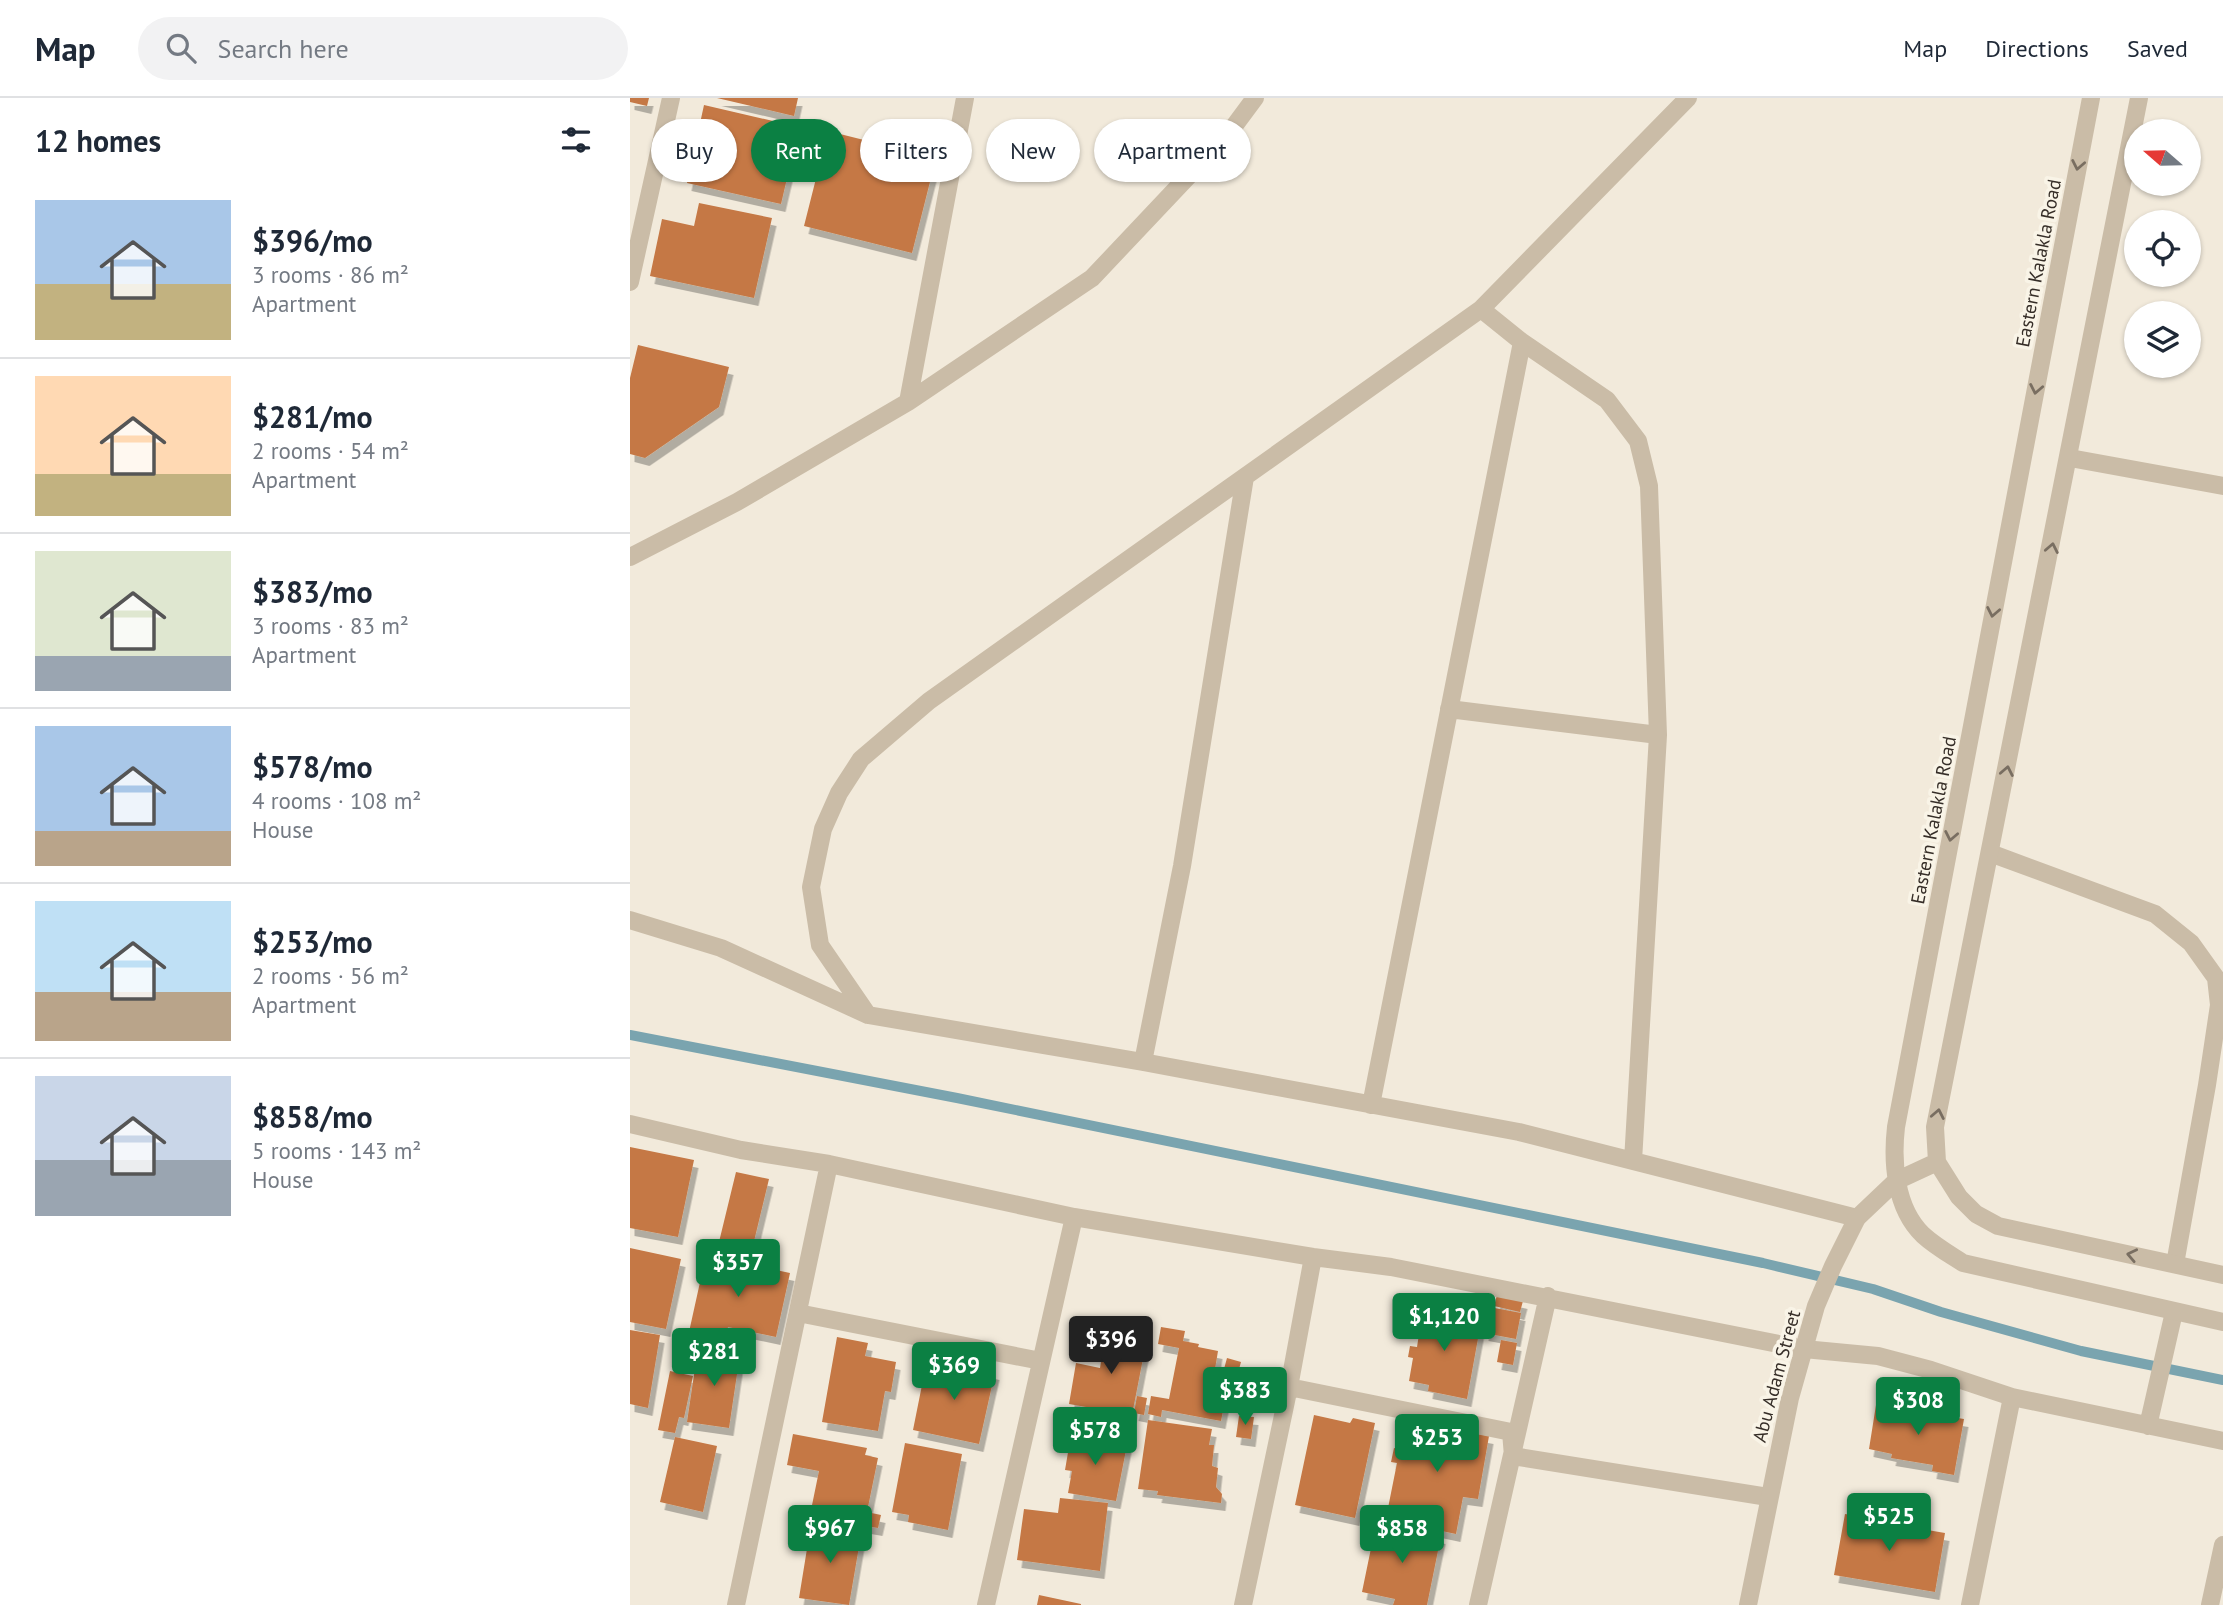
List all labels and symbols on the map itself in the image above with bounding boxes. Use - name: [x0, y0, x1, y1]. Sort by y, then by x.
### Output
- north arrow: [2124, 119, 2202, 196]
- one-way arrow: [2072, 159, 2087, 171]
- street label: Eastern Kalakla Road: [2010, 177, 2066, 349]
- one-way arrow: [2029, 383, 2044, 395]
- one-way arrow: [2043, 542, 2058, 554]
- one-way arrow: [1987, 606, 2002, 618]
- street label: Eastern Kalakla Road: [1905, 734, 1961, 906]
- one-way arrow: [1998, 765, 2013, 777]
- one-way arrow: [1944, 830, 1959, 842]
- one-way arrow: [1929, 1108, 1944, 1120]
- pin: $357: [697, 1240, 779, 1299]
- one-way arrow: [2126, 1249, 2138, 1263]
- pin: $1,120: [1387, 1294, 1501, 1353]
- street label: Abu Adam Street: [1747, 1307, 1805, 1445]
- pin: $396: [1070, 1316, 1152, 1376]
- pin: $281: [673, 1328, 755, 1388]
- pin: $369: [913, 1342, 995, 1402]
- pin: $383: [1204, 1368, 1286, 1427]
- pin: $308: [1877, 1378, 1959, 1437]
- pin: $578: [1054, 1408, 1136, 1467]
- pin: $253: [1396, 1414, 1478, 1474]
- pin: $525: [1848, 1494, 1930, 1553]
- pin: $967: [789, 1506, 871, 1565]
- pin: $858: [1361, 1506, 1443, 1565]

